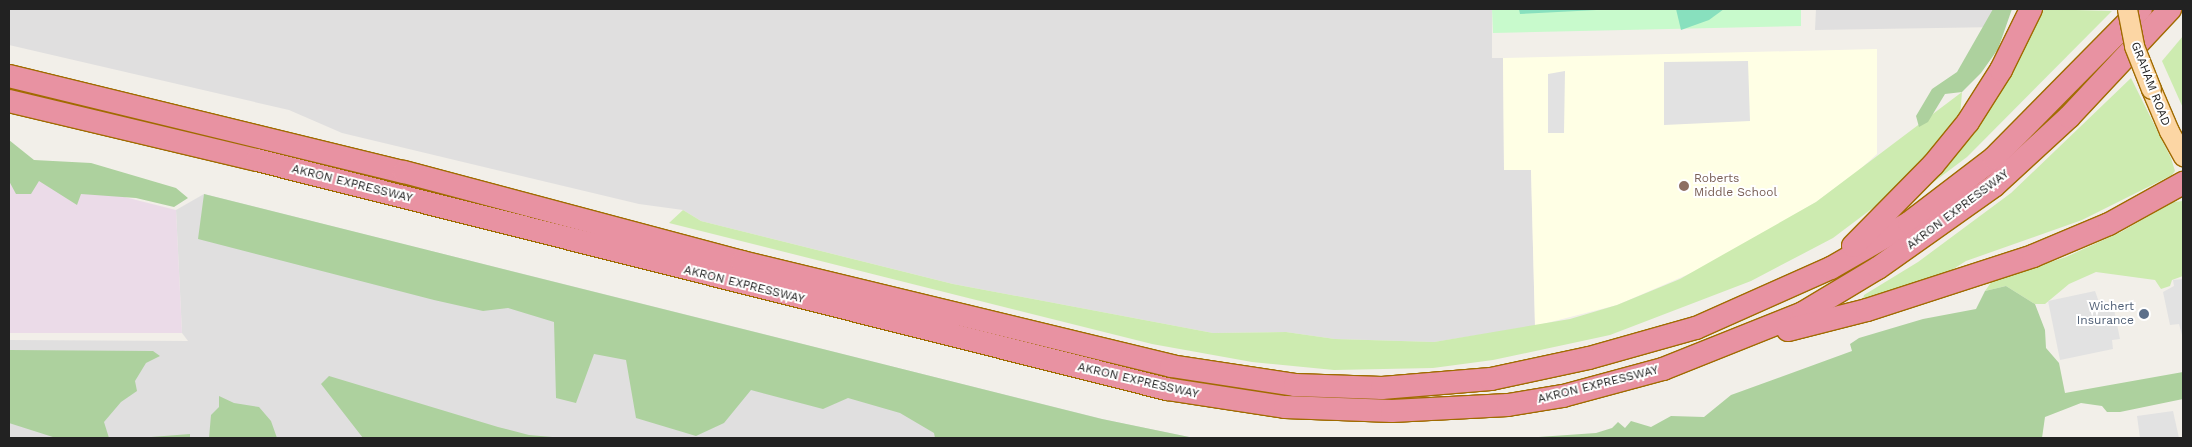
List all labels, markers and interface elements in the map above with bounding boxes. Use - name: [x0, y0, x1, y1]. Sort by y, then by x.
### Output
- street label: GRAHAM ROAD: [2127, 40, 2173, 128]
- street label: AKRON EXPRESSWAY: [290, 162, 414, 206]
- street label: AKRON EXPRESSWAY: [1904, 167, 2012, 253]
- place label: Roberts Middle School: [1694, 172, 1777, 200]
- marker: Roberts Middle School: [1678, 180, 1690, 192]
- street label: AKRON EXPRESSWAY: [682, 263, 806, 307]
- place label: Wichert Insurance: [2077, 300, 2134, 328]
- marker: Wichert Insurance: [2138, 308, 2150, 320]
- street label: AKRON EXPRESSWAY: [1076, 360, 1200, 402]
- street label: AKRON EXPRESSWAY: [1536, 363, 1660, 407]

